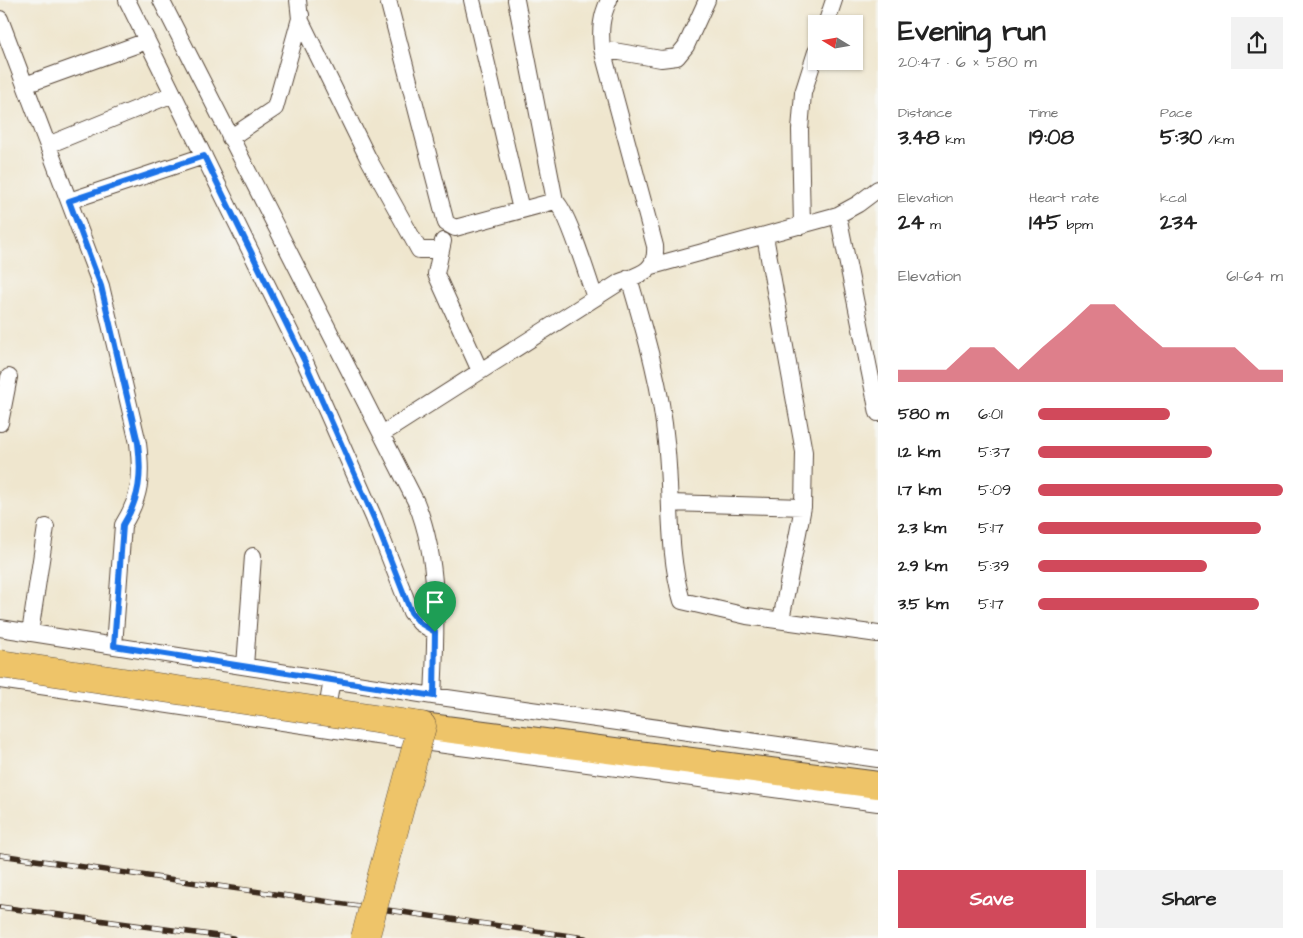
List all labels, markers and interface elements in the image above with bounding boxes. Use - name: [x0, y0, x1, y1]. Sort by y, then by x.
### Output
- text: Evening run: [898, 12, 1046, 51]
- north arrow: [808, 15, 862, 70]
- map controls: [808, 15, 863, 70]
- button: share: [1231, 17, 1283, 69]
- text: 20:47 · 6 × 580 m: [898, 51, 1037, 73]
- text: Distance: [898, 103, 952, 123]
- text: Time: [1029, 103, 1058, 123]
- text: Pace: [1160, 103, 1192, 123]
- text: 3.48: [898, 123, 940, 152]
- text: 19:08: [1029, 123, 1074, 152]
- text: 5:30: [1160, 123, 1202, 152]
- text: km: [940, 130, 965, 150]
- text: /km: [1202, 130, 1234, 150]
- text: Elevation: [898, 188, 953, 208]
- text: Heart rate: [1029, 188, 1099, 208]
- text: kcal: [1160, 188, 1187, 208]
- text: 24: [898, 208, 924, 237]
- text: 145: [1029, 208, 1061, 237]
- text: 234: [1160, 208, 1197, 237]
- text: m: [924, 215, 941, 235]
- text: bpm: [1061, 215, 1093, 235]
- text: Elevation: [898, 265, 961, 287]
- text: 61–64 m: [1226, 265, 1283, 287]
- text: 580 m: [898, 403, 949, 425]
- text: 6:01: [978, 403, 1003, 425]
- text: 1.2 km: [898, 441, 940, 463]
- text: 5:37: [978, 441, 1010, 463]
- text: 1.7 km: [898, 479, 941, 501]
- text: 5:09: [978, 479, 1011, 501]
- text: 2.3 km: [898, 517, 946, 539]
- text: 5:17: [978, 517, 1004, 539]
- text: 2.9 km: [898, 555, 947, 577]
- text: 5:39: [978, 555, 1009, 577]
- pin: [414, 581, 456, 632]
- icon: arrive: [421, 588, 449, 616]
- text: 3.5 km: [898, 593, 948, 615]
- text: 5:17: [978, 593, 1004, 615]
- button: Save: [898, 870, 1086, 928]
- button: Share: [1096, 870, 1283, 928]

